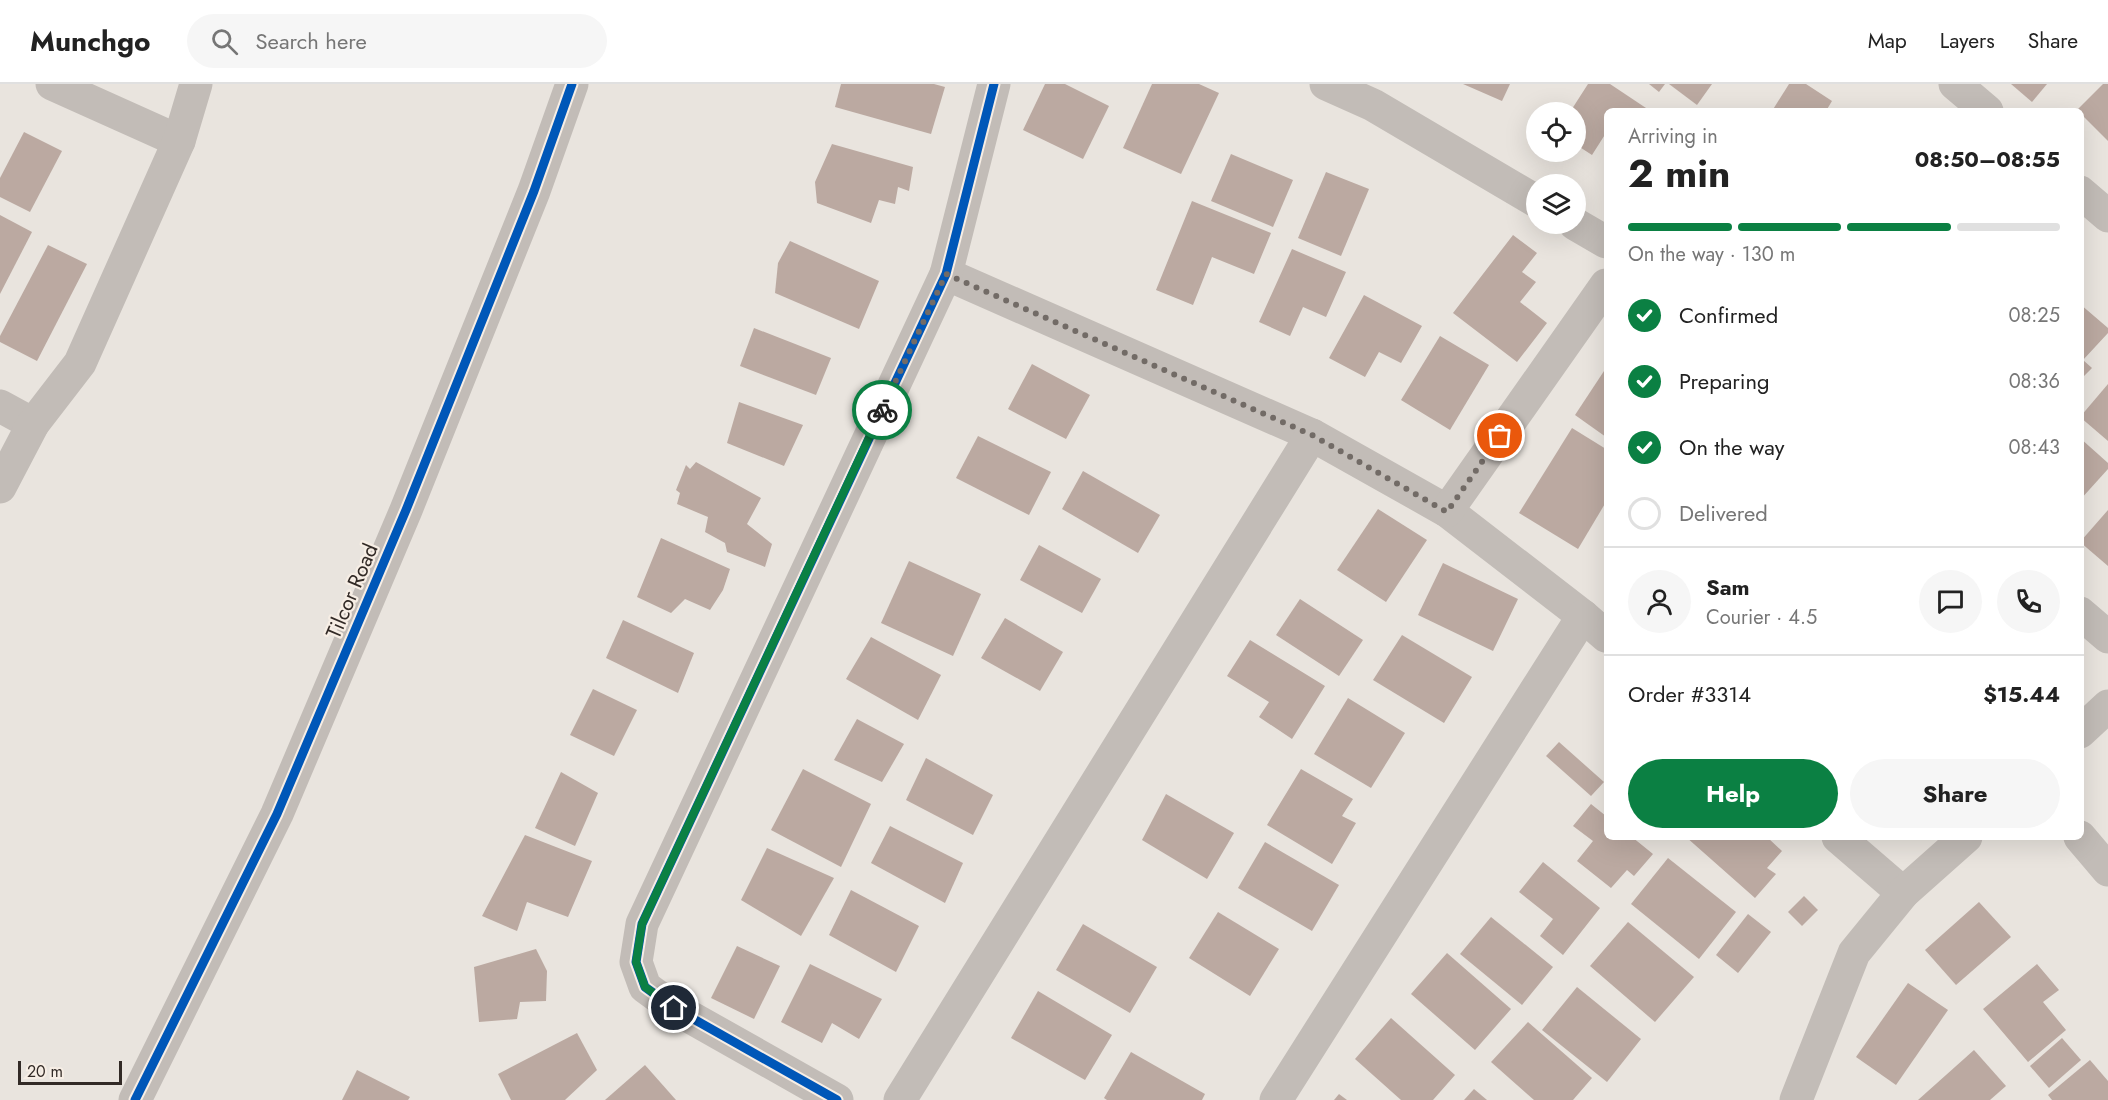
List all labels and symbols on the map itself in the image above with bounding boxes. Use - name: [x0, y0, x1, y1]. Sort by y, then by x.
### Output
- courier: [852, 380, 912, 440]
- pin: [1474, 410, 1525, 461]
- street label: Tilcor Road: [319, 539, 385, 643]
- pin: [648, 982, 699, 1033]
- scale bar: [18, 1058, 122, 1086]

